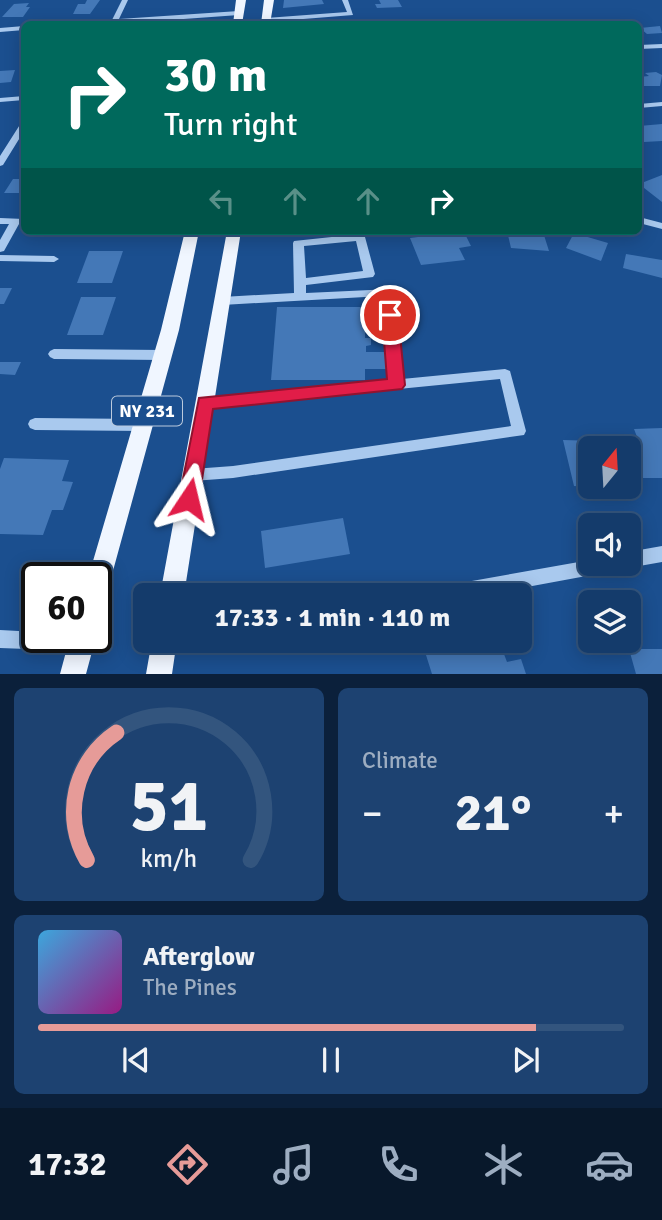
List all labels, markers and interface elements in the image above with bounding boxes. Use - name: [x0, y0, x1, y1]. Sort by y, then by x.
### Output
- text: 30 m: [164, 45, 267, 105]
- icon: right: [49, 49, 140, 140]
- text: Turn right: [164, 105, 297, 144]
- icon: left: [203, 182, 241, 220]
- icon: ahead: [276, 182, 314, 220]
- icon: ahead: [349, 182, 387, 220]
- icon: right: [422, 182, 460, 220]
- pin: [360, 285, 420, 345]
- icon: arrive: [371, 296, 409, 334]
- road number: NY 231: [112, 396, 182, 426]
- north arrow: [578, 436, 640, 499]
- map controls: [578, 436, 641, 653]
- position arrow: [152, 462, 226, 536]
- button: sound: [578, 513, 641, 576]
- speed limit sign: 60: [21, 562, 112, 653]
- button: layers: [578, 590, 641, 653]
- text: 17:33 · 1 min · 110 m: [215, 602, 450, 634]
- text: Climate: [362, 746, 438, 775]
- text: 51: [130, 763, 208, 852]
- text: 21°: [455, 781, 531, 845]
- text: −: [362, 790, 383, 837]
- text: +: [603, 790, 624, 837]
- text: km/h: [141, 843, 197, 874]
- text: Afterglow: [143, 941, 255, 973]
- text: The Pines: [143, 973, 237, 1002]
- icon: previous: [117, 1041, 155, 1079]
- icon: pause: [312, 1041, 350, 1079]
- icon: next: [507, 1041, 545, 1079]
- icon: directions: [163, 1140, 212, 1189]
- icon: music: [269, 1140, 318, 1189]
- icon: phone: [374, 1140, 423, 1189]
- icon: climate: [479, 1140, 528, 1189]
- icon: car: [585, 1140, 634, 1189]
- text: 17:32: [28, 1145, 107, 1184]

